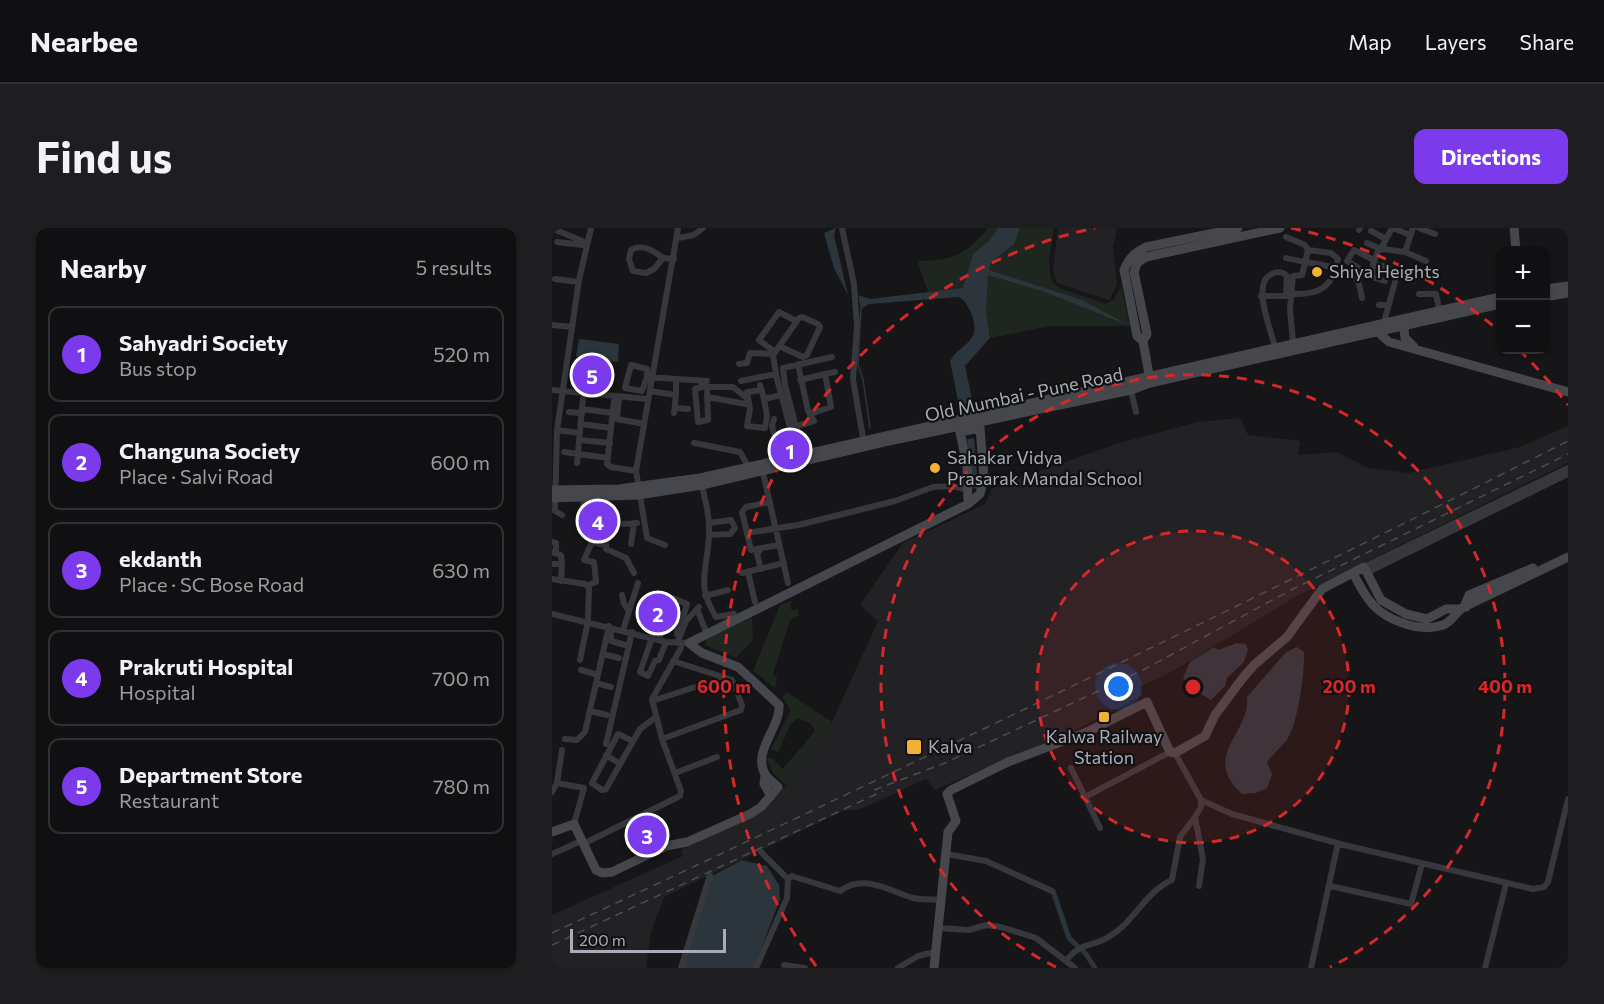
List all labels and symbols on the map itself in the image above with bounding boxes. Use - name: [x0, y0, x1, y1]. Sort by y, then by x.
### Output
- place label: Shiya Heights: [1329, 260, 1440, 282]
- marker: Shiya Heights: [1310, 265, 1324, 279]
- pin: 5: [572, 352, 612, 398]
- street label: Old Mumbai - Pune Road: [923, 362, 1125, 426]
- pin: 1: [770, 428, 810, 472]
- place label: Sahakar Vidya Prasarak Mandal School: [947, 446, 1142, 489]
- marker: Sahakar Vidya Prasarak Mandal School: [928, 461, 942, 475]
- pin: 4: [578, 498, 618, 544]
- pin: 2: [638, 590, 678, 636]
- your location: [1104, 672, 1133, 701]
- text: 600 m: [697, 675, 751, 697]
- text: 200 m: [1322, 675, 1376, 697]
- text: 400 m: [1478, 675, 1532, 697]
- centre of rings: [1183, 677, 1203, 697]
- marker: Kalwa Railway Station: [1097, 710, 1111, 724]
- place label: Kalwa Railway Station: [1046, 725, 1162, 768]
- place label: Kalva: [928, 735, 973, 757]
- marker: Kalva: [905, 738, 923, 756]
- pin: 3: [628, 812, 667, 858]
- scale bar: [570, 926, 726, 954]

